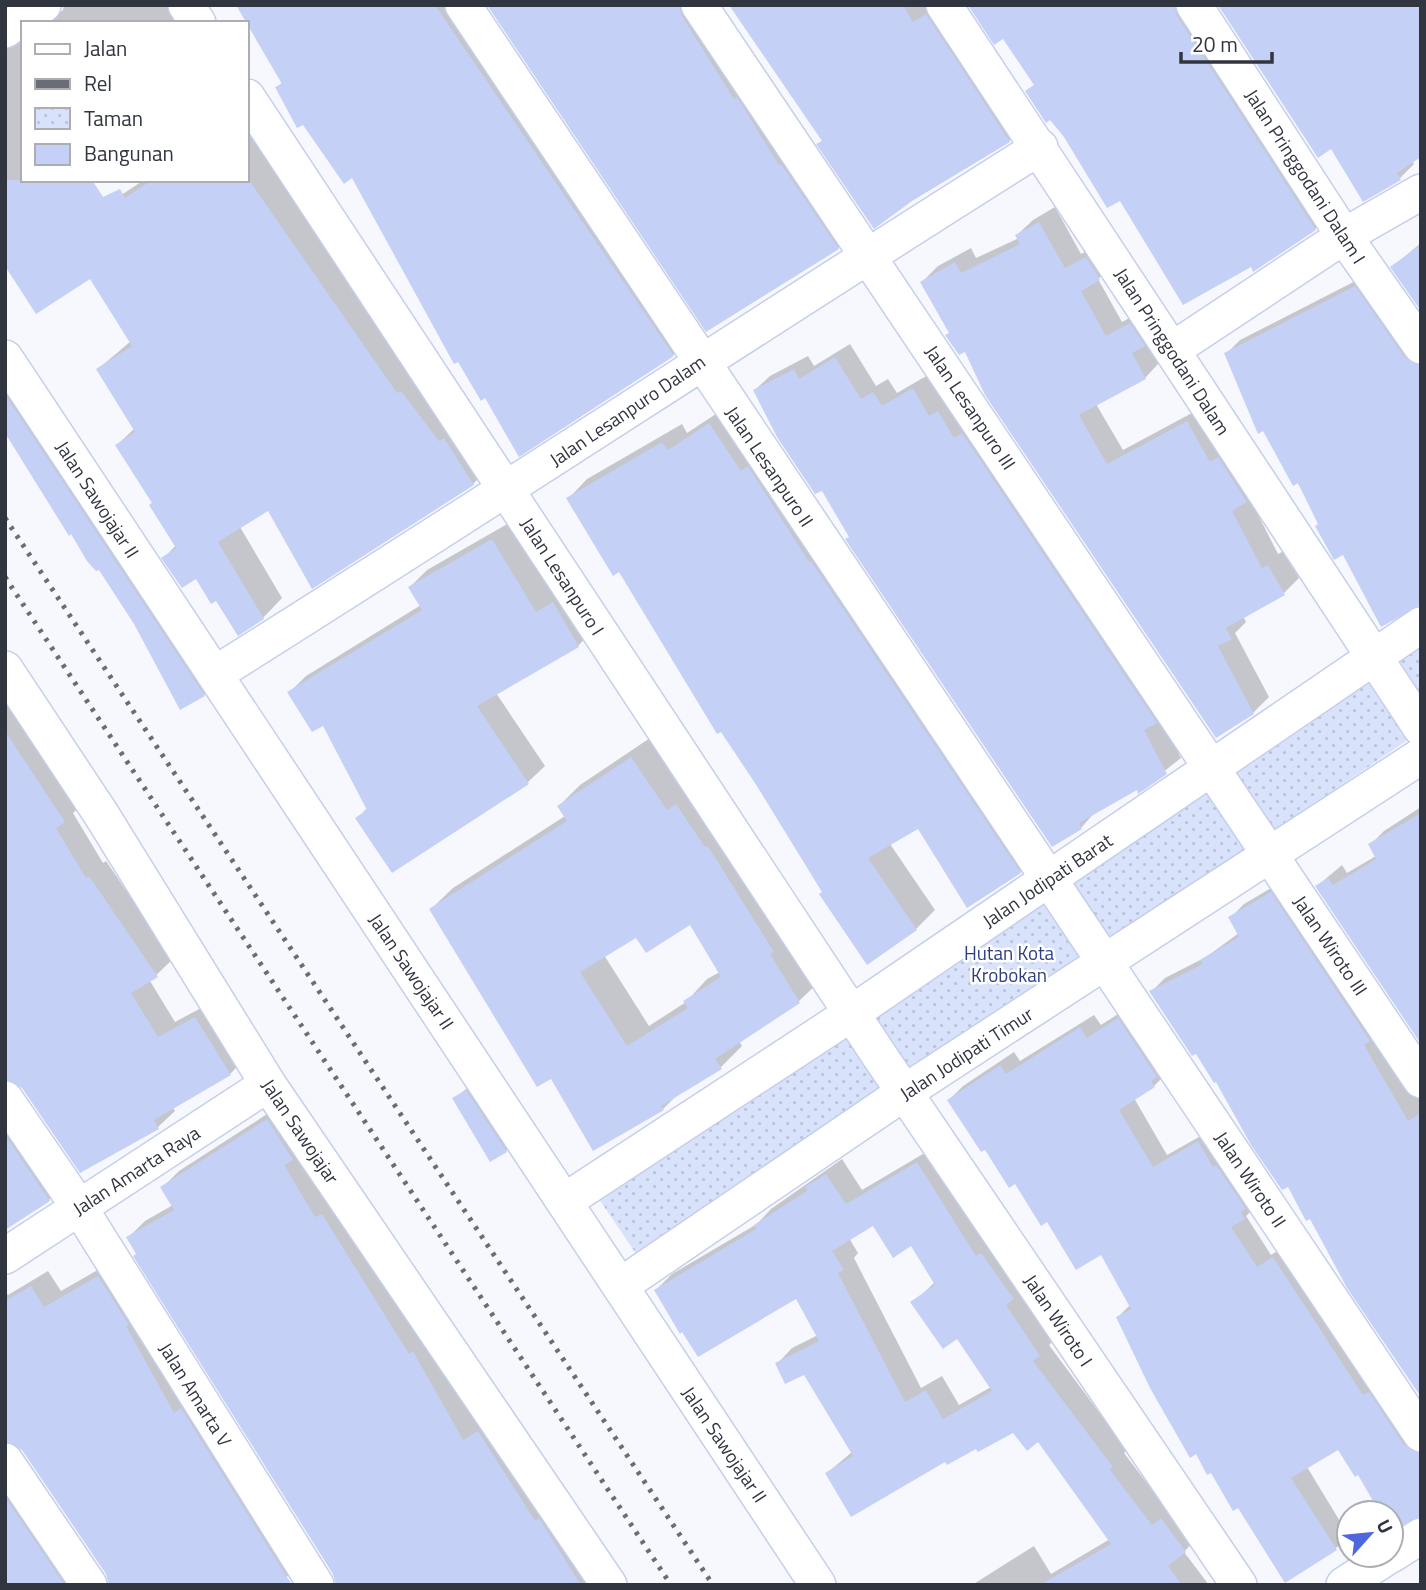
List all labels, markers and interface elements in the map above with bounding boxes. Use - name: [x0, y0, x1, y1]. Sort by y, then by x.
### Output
- legend: [21, 21, 248, 182]
- scale bar: [1181, 21, 1272, 65]
- text: 20 m: [1192, 28, 1238, 60]
- text: Jalan: [84, 32, 127, 64]
- text: Rel: [84, 67, 112, 99]
- street label: Jalan Pringgodani Dalam I: [1238, 83, 1374, 269]
- text: Taman: [84, 102, 143, 134]
- text: Bangunan: [84, 137, 174, 169]
- street label: Jalan Pringgodani Dalam: [1108, 261, 1238, 441]
- street label: Jalan Lesanpuro III: [918, 339, 1024, 475]
- street label: Jalan Lesanpuro Dalam: [543, 347, 711, 473]
- street label: Jalan Lesanpuro II: [719, 400, 821, 532]
- street label: Jalan Sawojajar II: [49, 434, 147, 564]
- street label: Jalan Lesanpuro I: [514, 511, 612, 641]
- street label: Jalan Jodipati Barat: [976, 825, 1118, 934]
- street label: Jalan Wiroto III: [1287, 889, 1375, 1001]
- street label: Jalan Sawojajar II: [362, 907, 462, 1035]
- park label: Hutan Kota Krobokan: [964, 938, 1055, 989]
- street label: Jalan Jodipati Timur: [893, 999, 1039, 1107]
- street label: Jalan Sawojajar: [255, 1073, 347, 1190]
- street label: Jalan Amarta Raya: [67, 1118, 206, 1222]
- street label: Jalan Wiroto II: [1208, 1125, 1294, 1233]
- street label: Jalan Wiroto I: [1017, 1268, 1101, 1372]
- street label: Jalan Amarta V: [152, 1336, 240, 1452]
- street label: Jalan Sawojajar II: [675, 1380, 775, 1508]
- north arrow: [1335, 1499, 1405, 1569]
- text: U: [1370, 1514, 1401, 1538]

